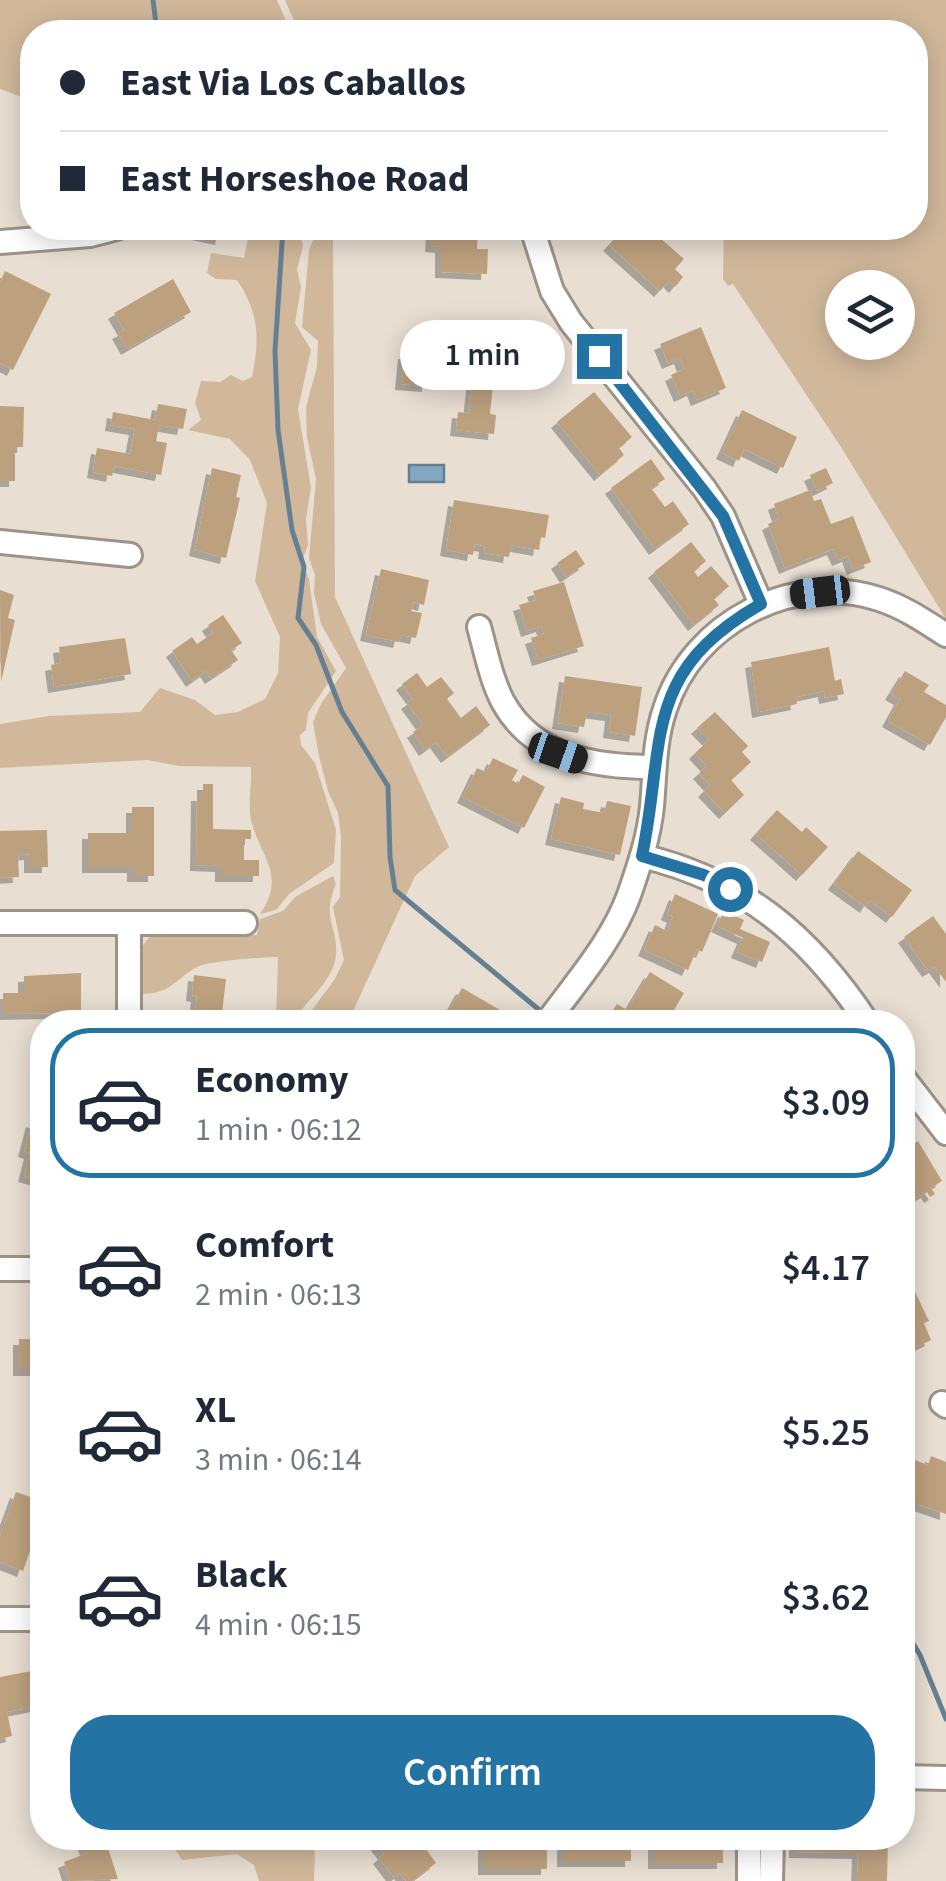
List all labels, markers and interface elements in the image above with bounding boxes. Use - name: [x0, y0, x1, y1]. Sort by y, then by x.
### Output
- text: East Via Los Caballos: [120, 56, 466, 110]
- text: East Horseshoe Road: [120, 152, 469, 206]
- map controls: [825, 270, 915, 360]
- button: layers: [825, 270, 915, 360]
- callout: 1 min: [399, 321, 564, 391]
- text: 1 min: [444, 332, 521, 378]
- route end: [577, 334, 622, 379]
- car: [788, 573, 852, 611]
- car: [525, 729, 591, 777]
- route start: [708, 867, 753, 912]
- text: Economy: [195, 1053, 348, 1107]
- icon: car: [75, 1058, 165, 1148]
- text: $3.09: [782, 1076, 870, 1130]
- text: 1 min · 06:12: [195, 1107, 362, 1153]
- text: Comfort: [195, 1218, 334, 1272]
- icon: car: [75, 1223, 165, 1313]
- text: $4.17: [782, 1241, 870, 1295]
- text: 2 min · 06:13: [195, 1272, 362, 1318]
- text: XL: [195, 1383, 236, 1437]
- icon: car: [75, 1388, 165, 1478]
- text: $5.25: [782, 1406, 870, 1460]
- text: 3 min · 06:14: [195, 1437, 362, 1483]
- text: Black: [195, 1548, 288, 1602]
- icon: car: [75, 1553, 165, 1643]
- text: $3.62: [782, 1571, 870, 1625]
- text: 4 min · 06:15: [195, 1602, 362, 1648]
- button: Confirm: [70, 1715, 875, 1830]

